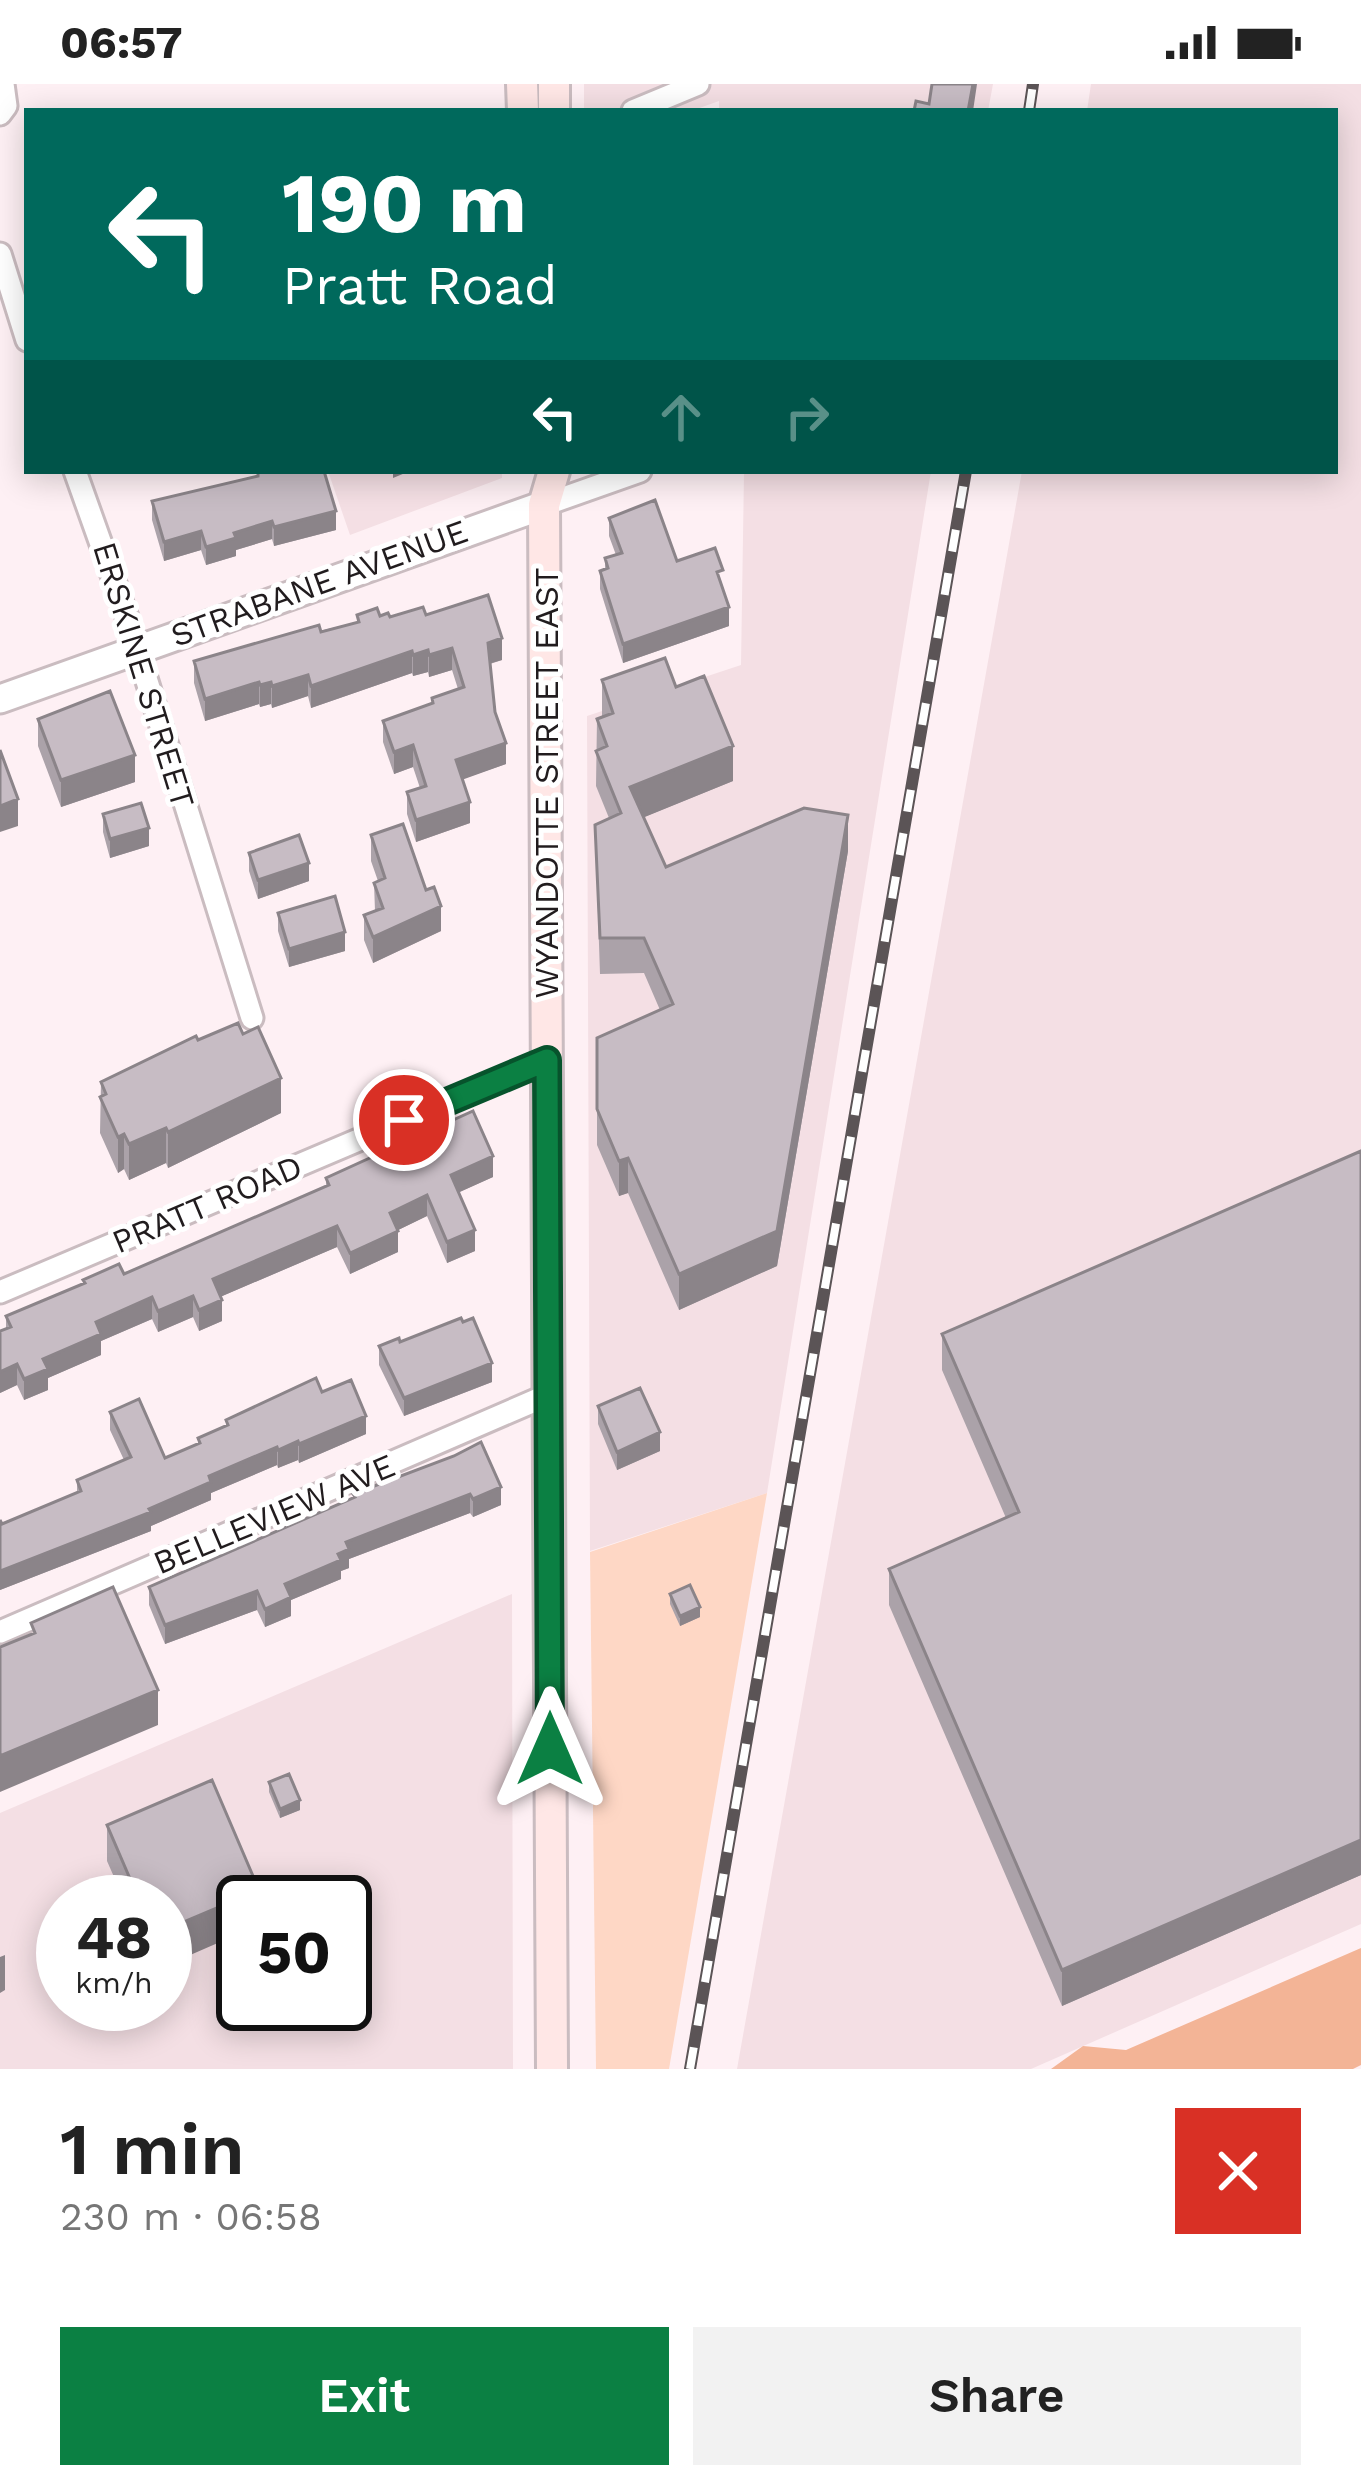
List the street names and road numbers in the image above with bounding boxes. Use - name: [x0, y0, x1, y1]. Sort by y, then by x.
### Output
- street label: STRABANE AVENUE: [165, 511, 473, 655]
- street label: ERSKINE STREET: [85, 537, 203, 813]
- street label: WYANDOTTE STREET EAST: [527, 567, 566, 999]
- street label: PRATT ROAD: [106, 1147, 308, 1261]
- street label: BELLEVIEW AVE: [147, 1446, 401, 1582]

